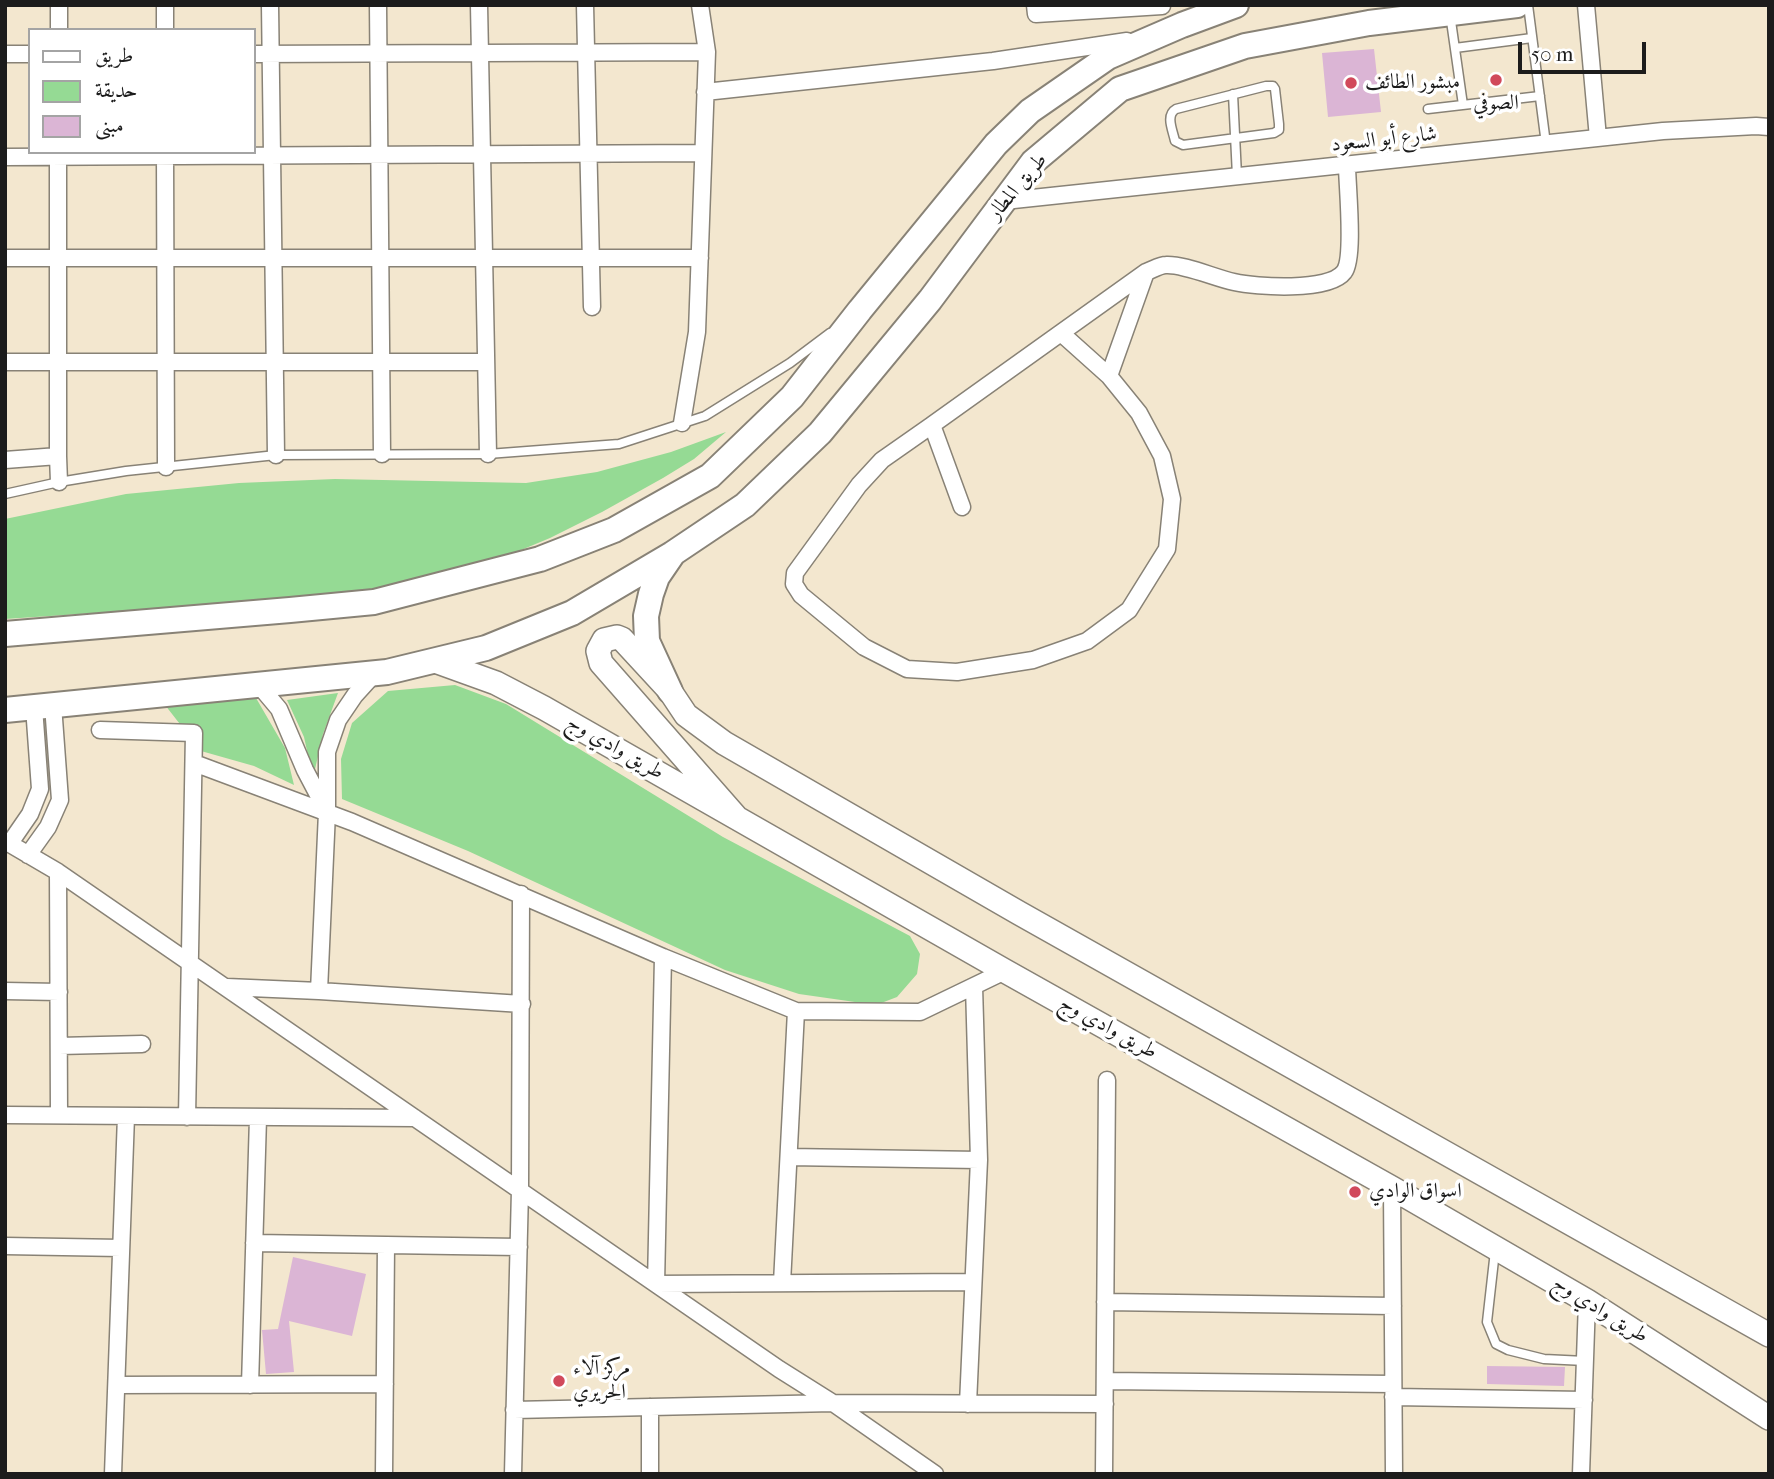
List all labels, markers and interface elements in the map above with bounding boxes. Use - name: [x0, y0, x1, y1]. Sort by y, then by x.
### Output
- legend: [28, 28, 256, 154]
- scale bar: [1522, 28, 1650, 72]
- text: 50 m: [1531, 42, 1574, 66]
- text: طريق: [95, 43, 133, 67]
- place label: مبشور الطائف: [1365, 70, 1460, 96]
- marker: الصوفي: [1488, 72, 1504, 88]
- marker: مبشور الطائف: [1343, 75, 1359, 91]
- text: حديقة: [95, 78, 138, 102]
- place label: الصوفي: [1473, 91, 1519, 117]
- text: مبنى: [95, 113, 124, 137]
- street label: شارع أبو السعود: [1330, 122, 1438, 158]
- street label: طريق المطار: [983, 148, 1053, 226]
- street label: طريق وادي وج: [562, 710, 668, 786]
- street label: طريق وادي وج: [1055, 991, 1161, 1065]
- place label: اسواق الوادي: [1369, 1179, 1462, 1205]
- marker: اسواق الوادي: [1347, 1184, 1363, 1200]
- street label: طريق وادي وج: [1547, 1271, 1653, 1349]
- place label: مركز آلاء الحريري: [573, 1356, 630, 1406]
- marker: مركز آلاء الحريري: [551, 1373, 567, 1389]

